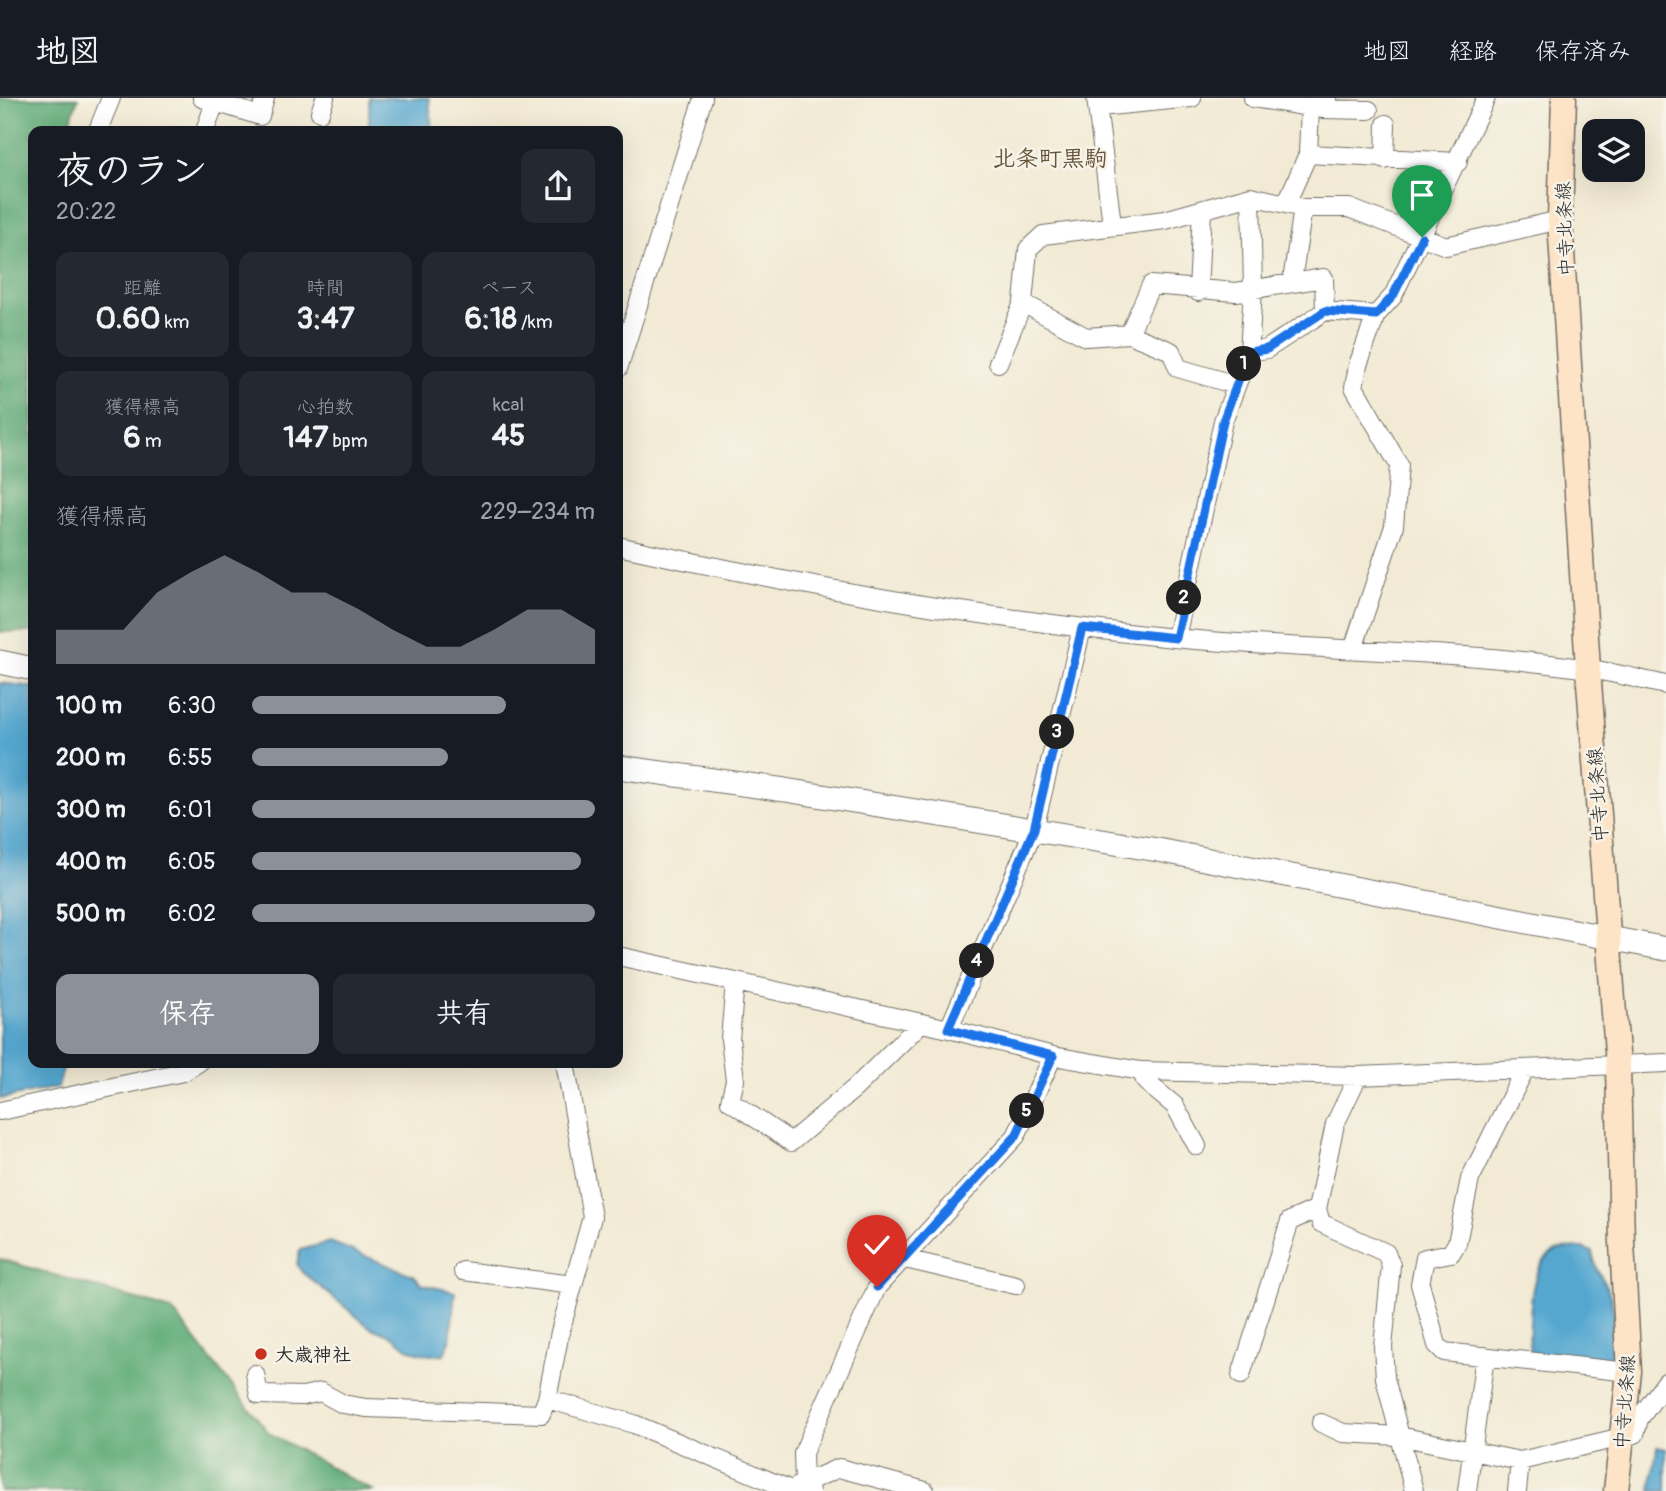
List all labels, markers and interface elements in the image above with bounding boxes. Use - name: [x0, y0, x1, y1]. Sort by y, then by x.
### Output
- text: 地図: [35, 31, 101, 72]
- text: 地図: [1363, 37, 1411, 66]
- text: 経路: [1449, 37, 1497, 66]
- text: 保存済み: [1535, 37, 1631, 66]
- map controls: [1582, 119, 1645, 182]
- button: layers: [1582, 119, 1645, 182]
- district label: 北条町黒駒: [993, 144, 1108, 173]
- text: 夜のラン: [56, 147, 208, 195]
- button: share: [521, 149, 595, 223]
- pin: [1392, 165, 1452, 237]
- icon: arrive: [1403, 176, 1441, 214]
- street label: 中寺北条線: [1551, 181, 1579, 277]
- text: 20:22: [56, 197, 116, 226]
- text: 距離: [123, 276, 162, 300]
- text: 時間: [306, 276, 345, 300]
- text: ペース: [481, 276, 536, 300]
- text: 0.60: [96, 300, 161, 337]
- text: 3:47: [296, 300, 355, 337]
- text: 6:18: [464, 300, 517, 337]
- text: km: [161, 310, 189, 334]
- text: /km: [517, 310, 553, 334]
- pin: 1: [1226, 346, 1262, 382]
- text: 1: [1240, 351, 1247, 375]
- text: kcal: [493, 393, 524, 417]
- text: 獲得標高: [104, 395, 181, 419]
- text: 心拍数: [297, 395, 354, 419]
- text: 45: [492, 417, 525, 454]
- text: 6: [123, 419, 141, 456]
- text: 147: [283, 419, 328, 456]
- text: m: [141, 429, 162, 453]
- text: bpm: [328, 429, 368, 453]
- text: 229–234 m: [480, 497, 595, 526]
- text: 獲得標高: [56, 502, 148, 531]
- pin: 2: [1166, 580, 1202, 616]
- text: 2: [1178, 585, 1189, 609]
- text: 100 m: [56, 691, 122, 720]
- text: 6:30: [168, 691, 216, 720]
- pin: 3: [1040, 714, 1074, 750]
- text: 3: [1051, 719, 1062, 743]
- text: 200 m: [56, 743, 126, 772]
- text: 6:55: [168, 743, 212, 772]
- street label: 中寺北条線: [1583, 747, 1613, 843]
- text: 300 m: [56, 795, 126, 824]
- text: 6:01: [168, 795, 212, 824]
- text: 400 m: [56, 847, 126, 876]
- text: 6:05: [168, 847, 216, 876]
- text: 500 m: [56, 899, 125, 928]
- text: 6:02: [168, 899, 216, 928]
- pin: 4: [960, 944, 995, 978]
- text: 4: [971, 948, 982, 972]
- button: 保存: [56, 974, 319, 1054]
- button: 共有: [333, 974, 595, 1054]
- pin: 5: [1010, 1094, 1044, 1128]
- text: 5: [1021, 1098, 1032, 1122]
- pin: [847, 1215, 907, 1287]
- icon: check: [858, 1226, 896, 1264]
- place label: 大歳神社: [275, 1343, 351, 1367]
- marker: 大歳神社: [253, 1346, 269, 1362]
- street label: 中寺北条線: [1610, 1354, 1640, 1450]

